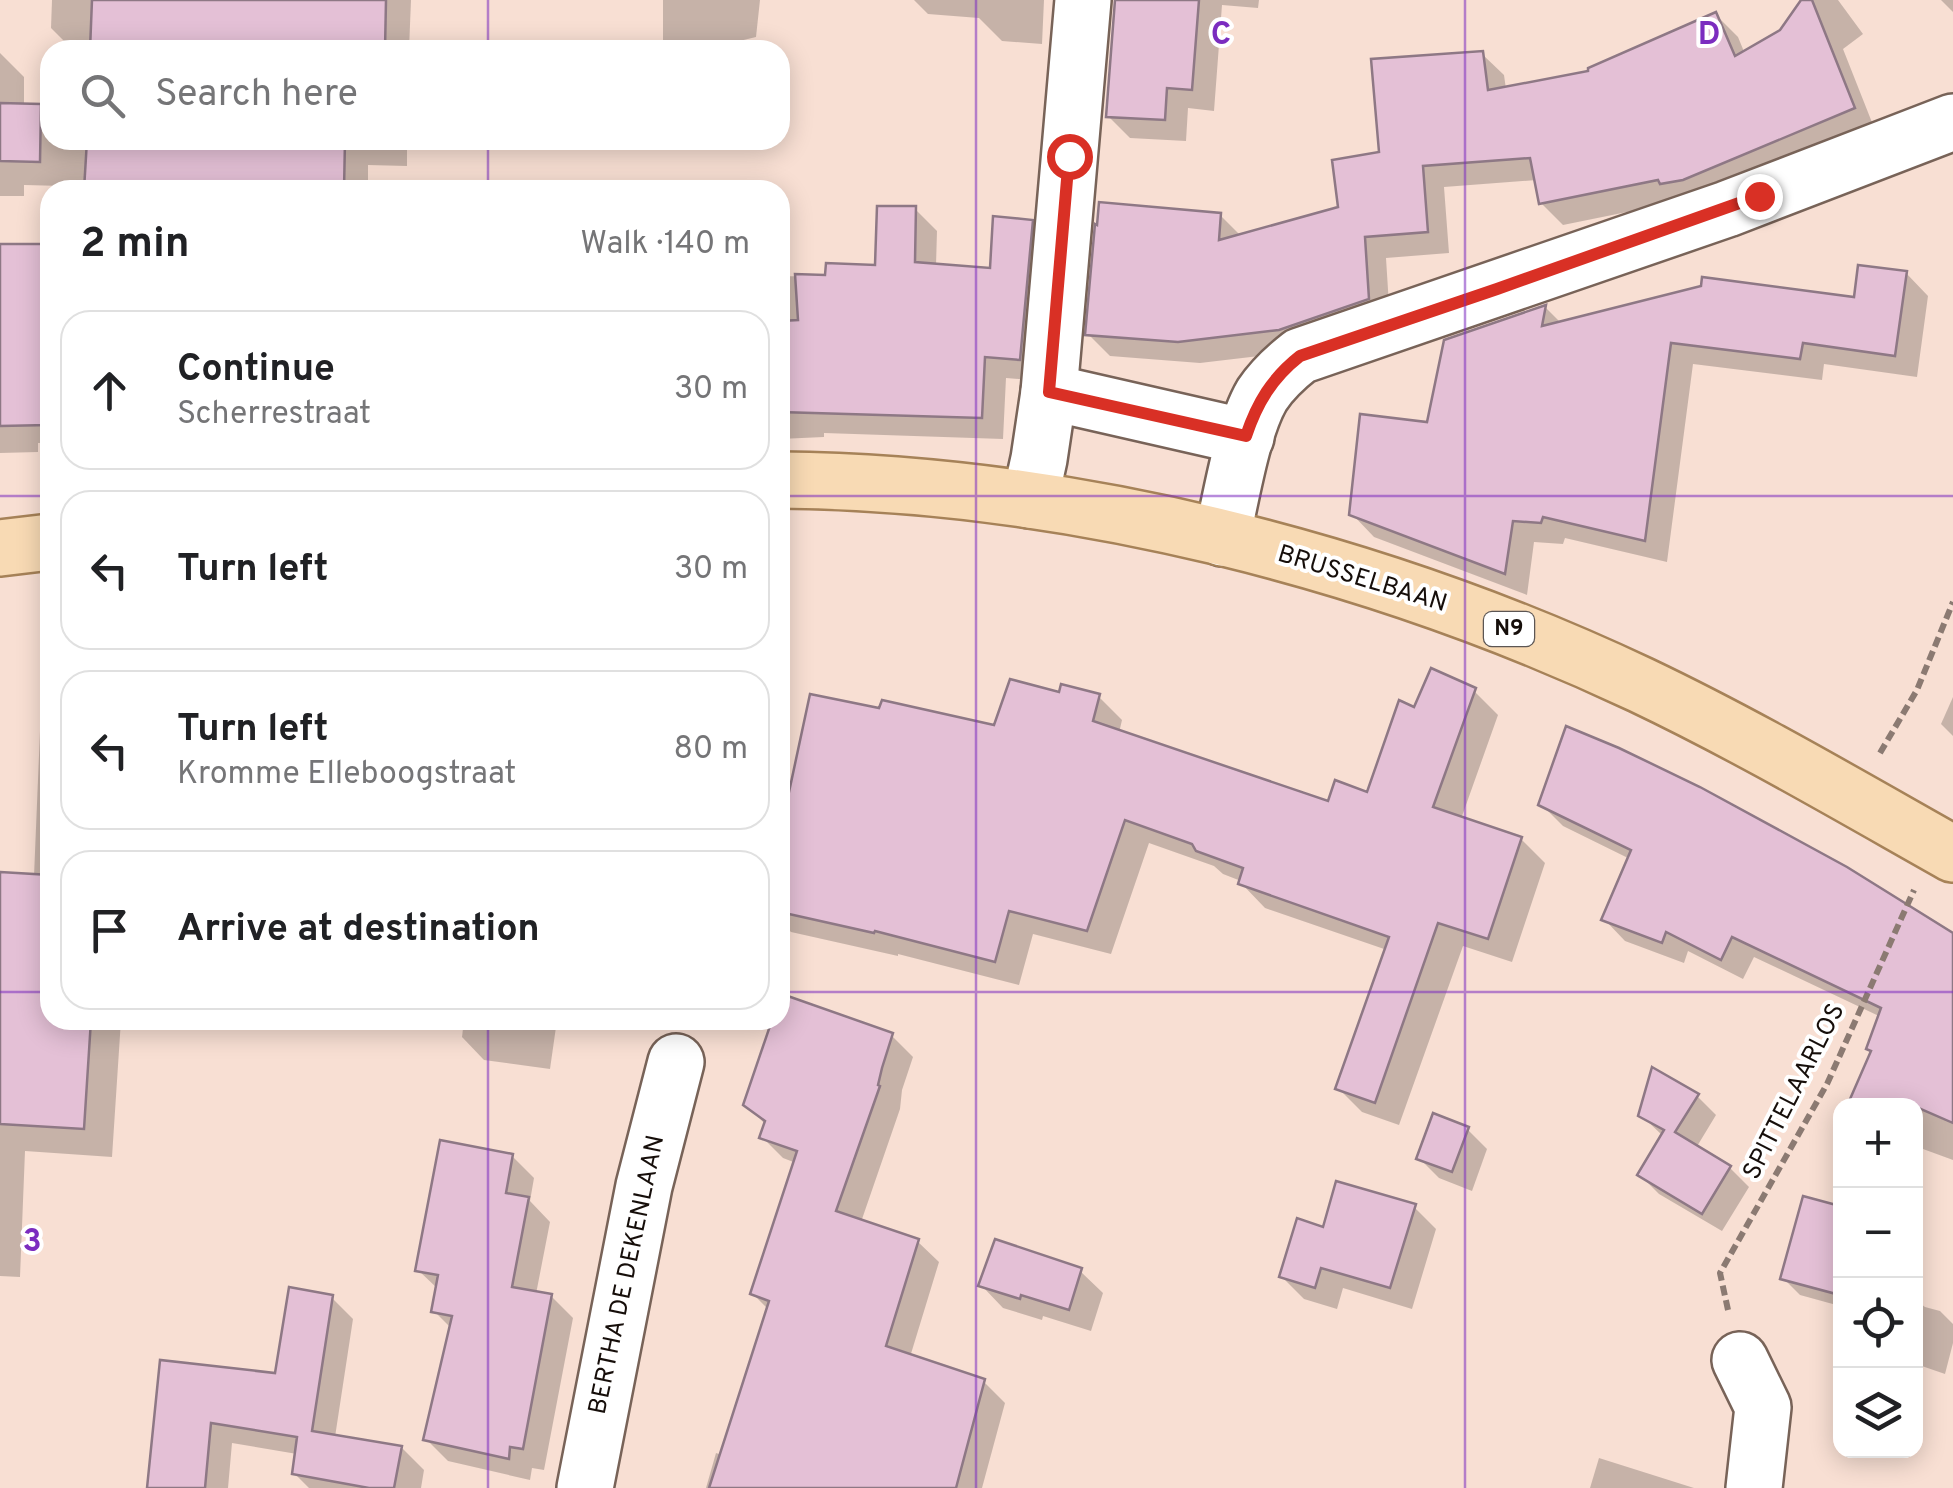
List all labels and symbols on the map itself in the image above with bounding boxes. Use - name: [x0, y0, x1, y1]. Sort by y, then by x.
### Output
- text: C: [1211, 16, 1231, 56]
- text: D: [1698, 16, 1720, 56]
- route start: [1047, 134, 1093, 180]
- route end: [1737, 174, 1783, 220]
- street label: BRUSSELBAAN: [1273, 539, 1451, 621]
- road number: N9: [1484, 612, 1534, 646]
- street label: SPITTELAARLOS: [1737, 998, 1853, 1186]
- street label: BERTHA DE DEKENLAAN: [583, 1132, 673, 1418]
- text: 3: [22, 1223, 42, 1263]

